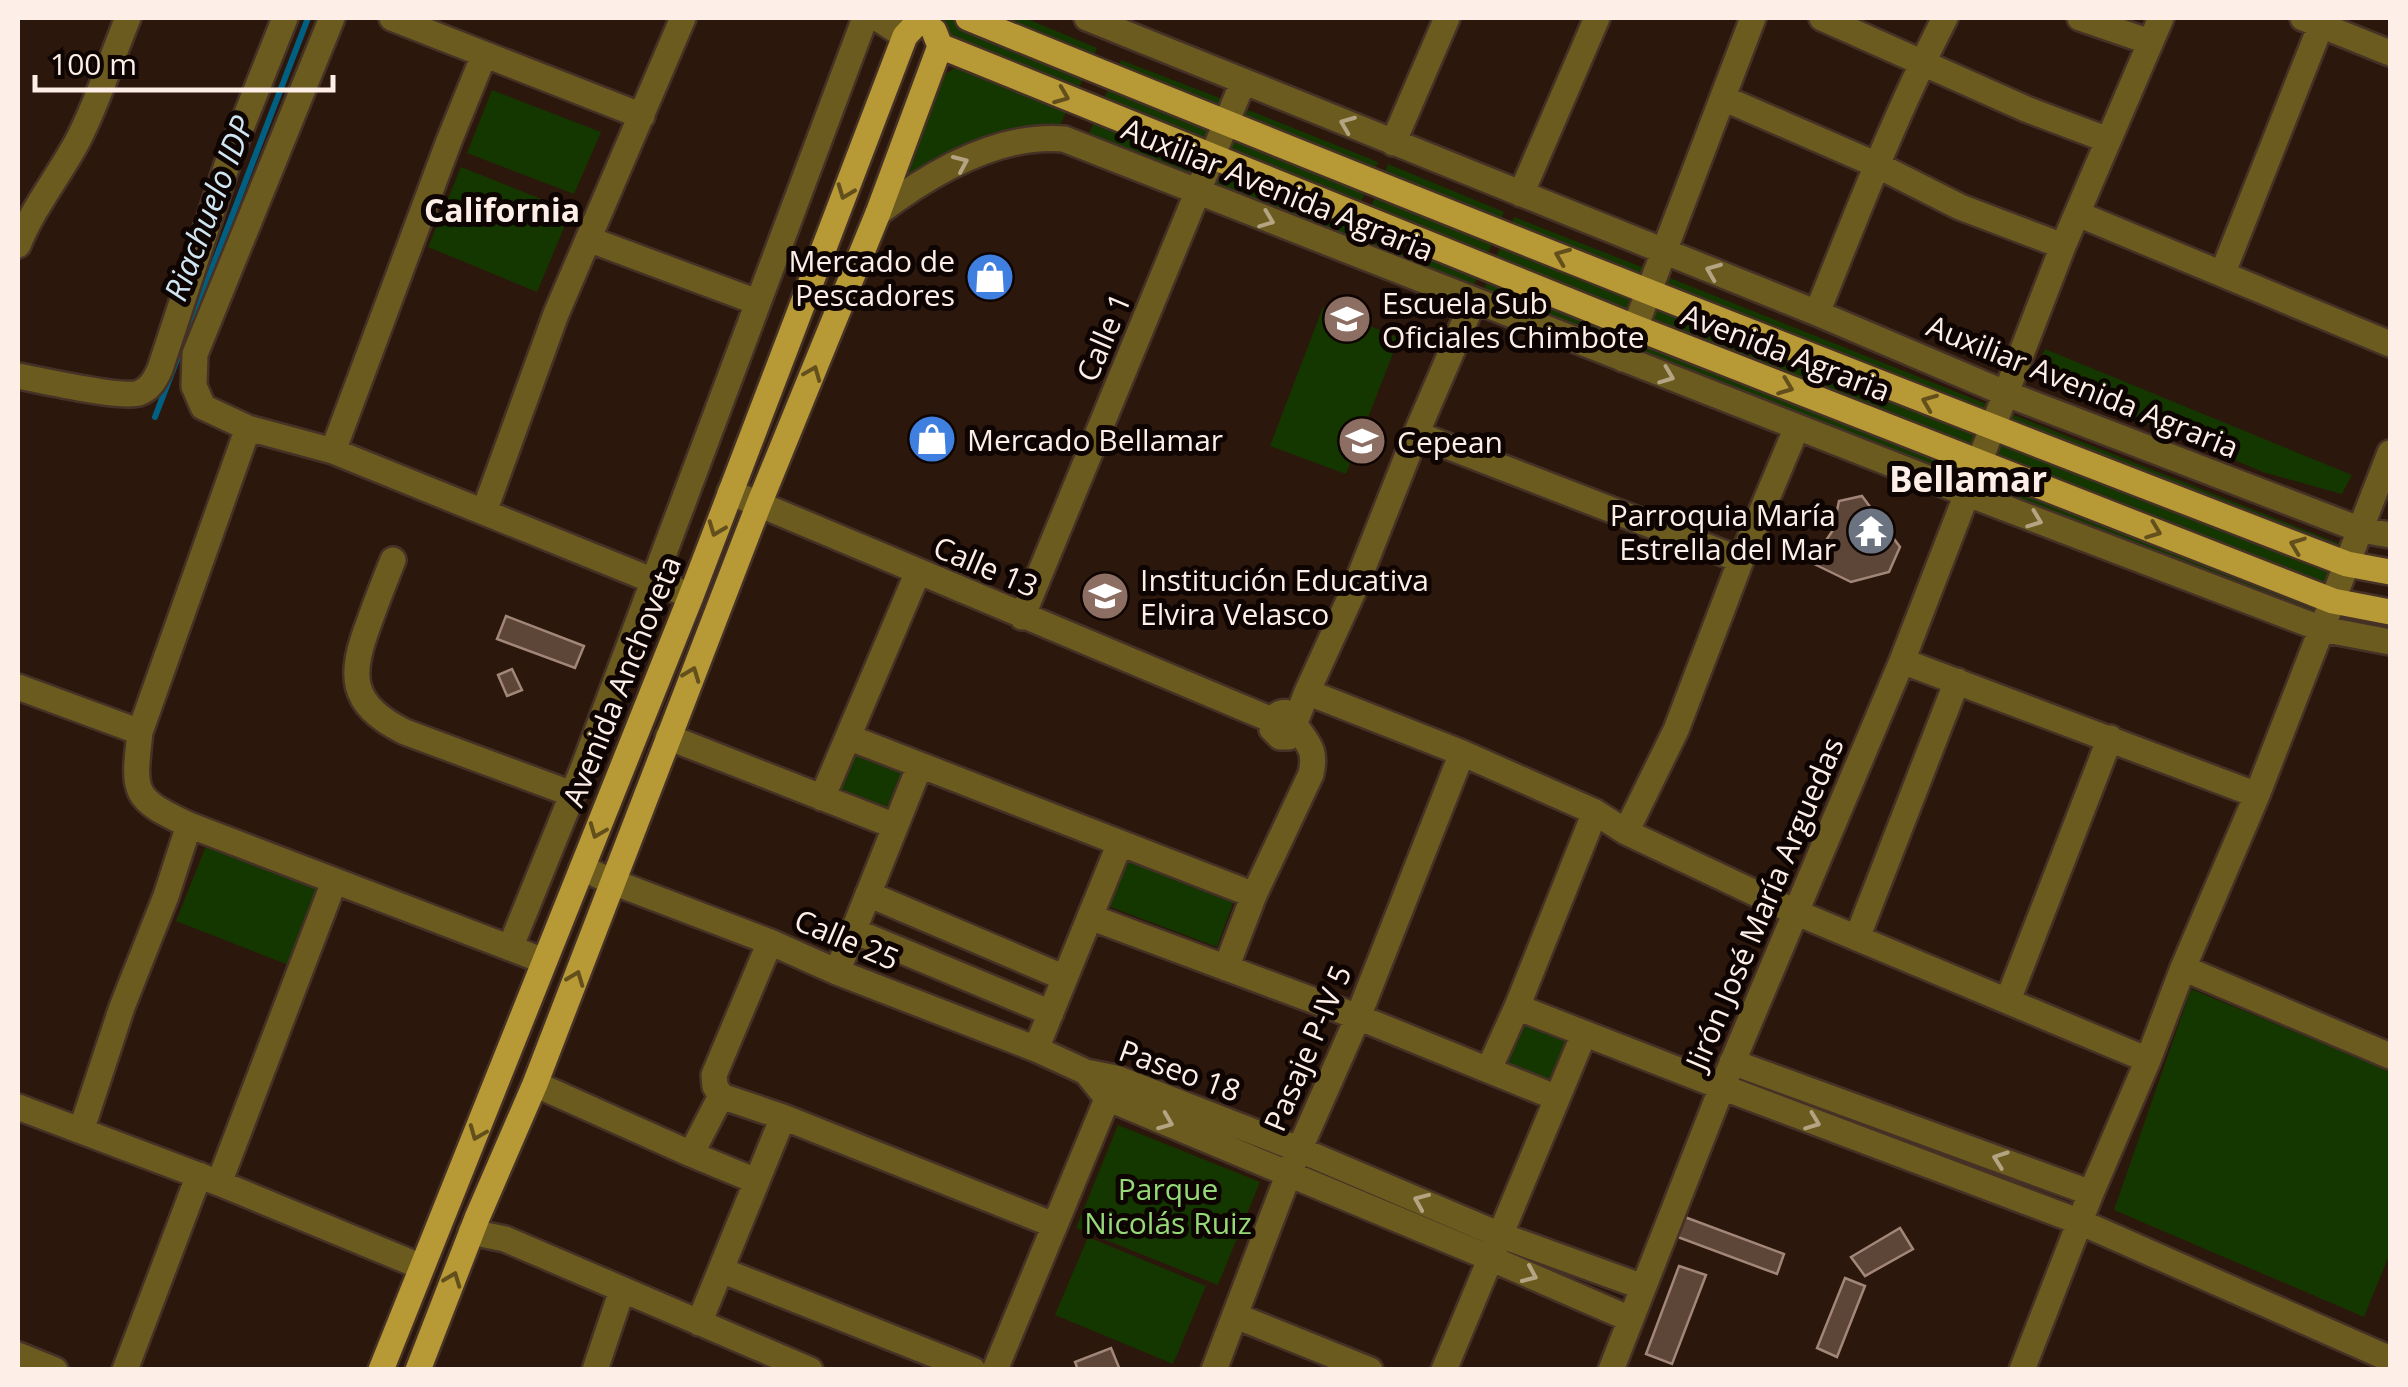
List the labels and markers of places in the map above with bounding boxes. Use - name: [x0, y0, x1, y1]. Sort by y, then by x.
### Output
- place label: Mercado de Pescadores: [788, 240, 955, 315]
- shop icon: Mercado de Pescadores: [964, 251, 1016, 303]
- place label: Escuela Sub Oficiales Chimbote: [1382, 282, 1645, 357]
- school or university icon: Escuela Sub Oficiales Chimbote: [1321, 293, 1373, 345]
- shop icon: Mercado Bellamar: [906, 413, 958, 465]
- school or university icon: Cepean: [1336, 415, 1388, 467]
- place label: Mercado Bellamar: [967, 419, 1223, 460]
- place label: Cepean: [1397, 421, 1503, 462]
- place label: Parroquia María Estrella del Mar: [1610, 494, 1836, 569]
- temple icon: Parroquia María Estrella del Mar: [1845, 505, 1897, 557]
- place label: Institución Educativa Elvira Velasco: [1140, 559, 1429, 634]
- school or university icon: Institución Educativa Elvira Velasco: [1079, 570, 1131, 622]

